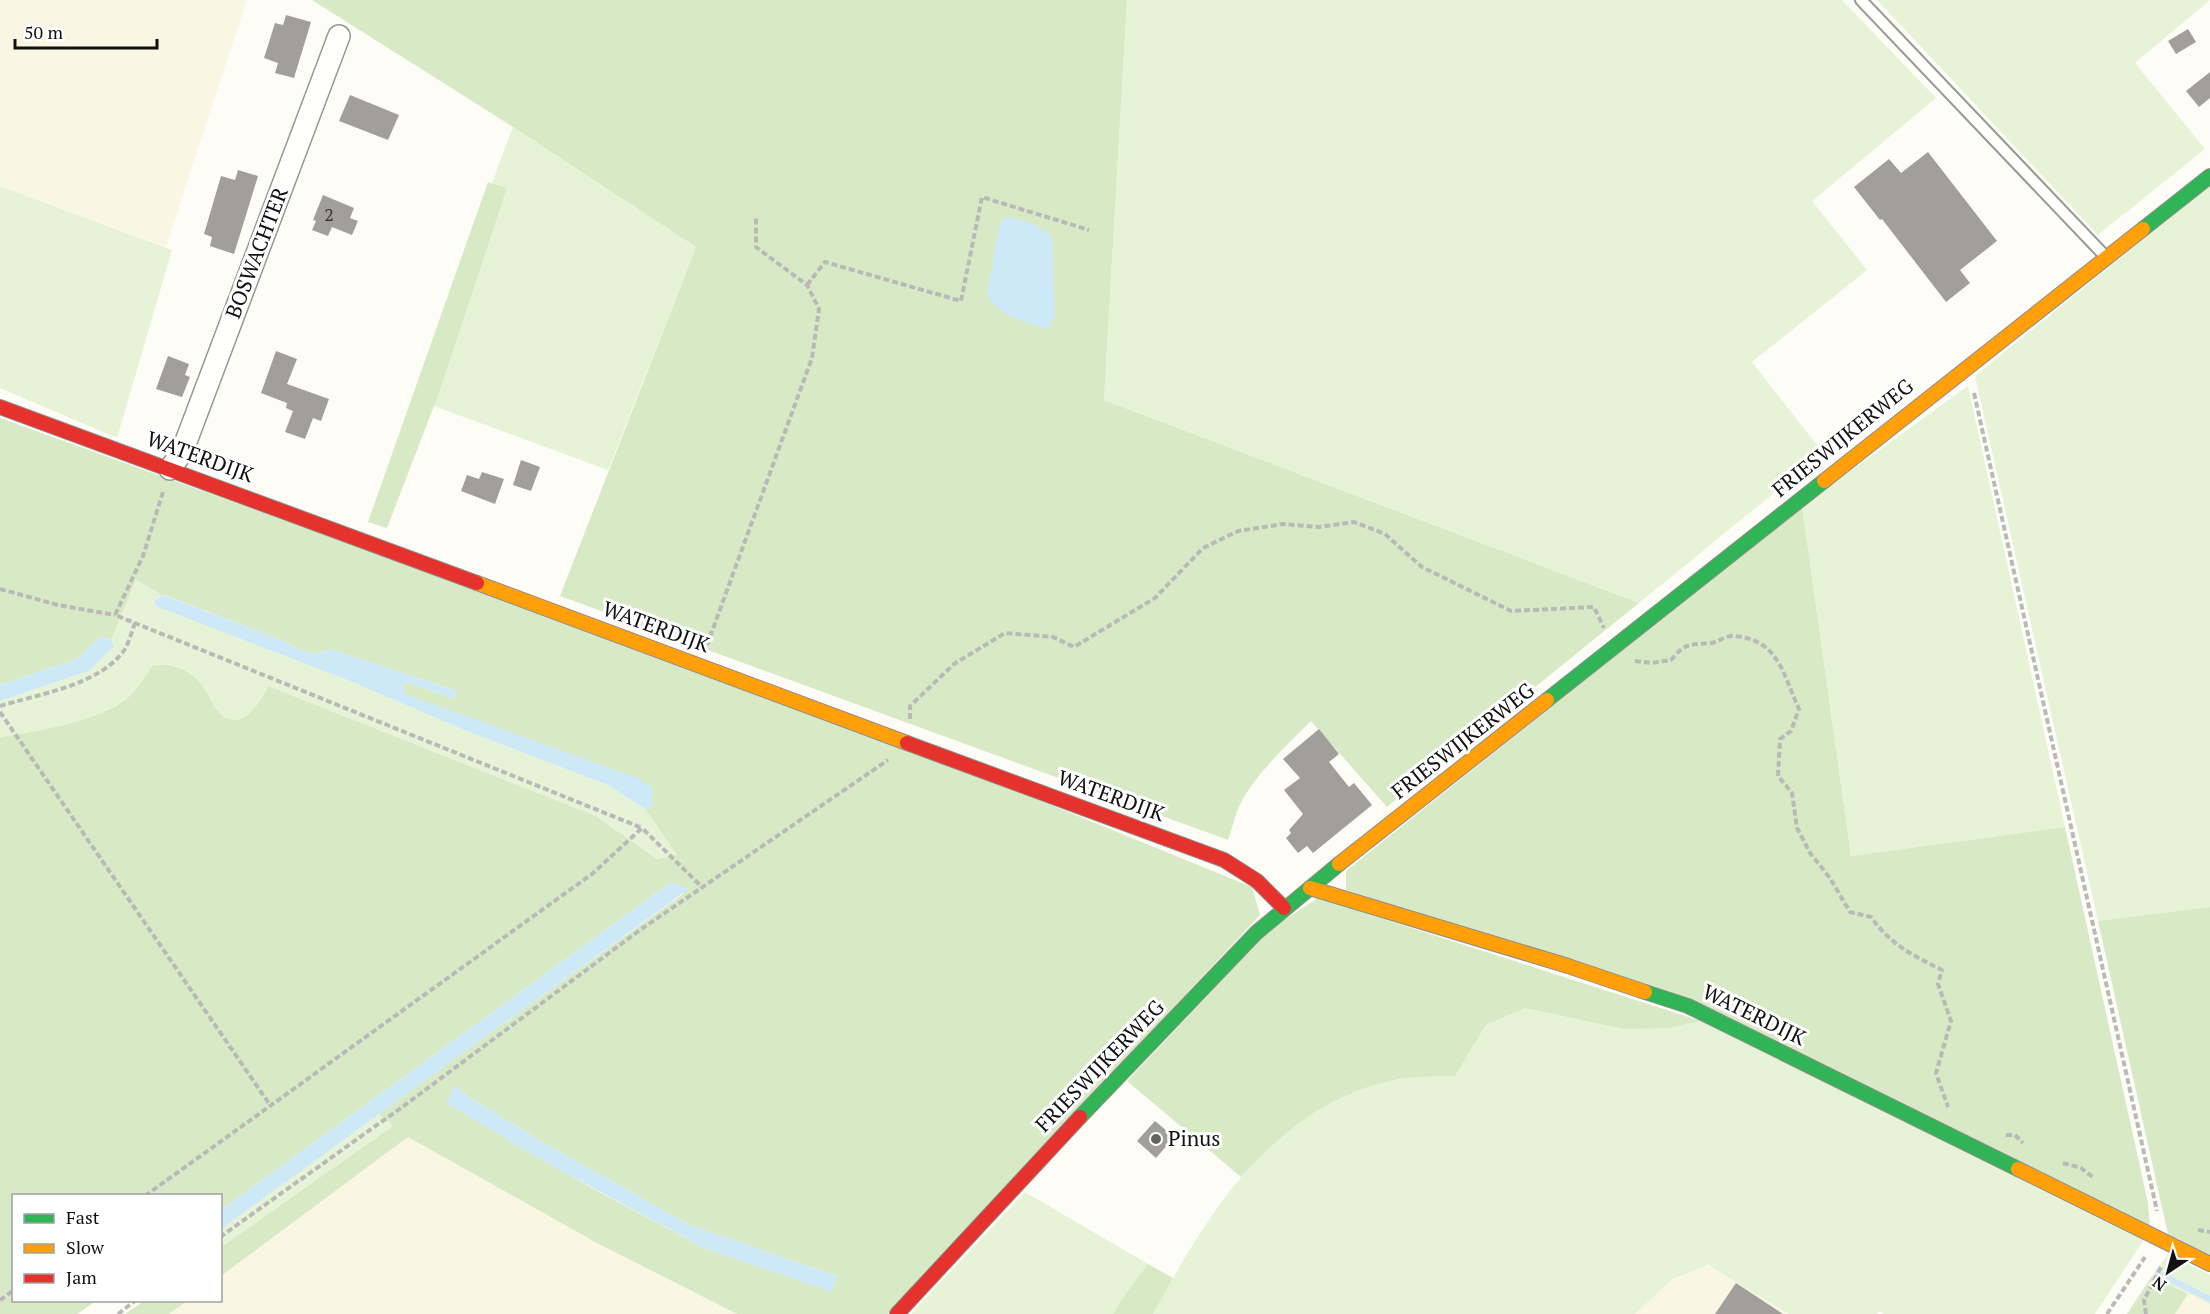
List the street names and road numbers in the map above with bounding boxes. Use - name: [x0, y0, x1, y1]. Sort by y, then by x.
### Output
- street label: BOSWACHTER: [218, 183, 294, 322]
- street label: FRIESWIJKERWEG: [1766, 371, 1919, 503]
- street label: WATERDIJK: [143, 424, 258, 489]
- street label: WATERDIJK: [599, 594, 714, 659]
- street label: FRIESWIJKERWEG: [1385, 675, 1540, 805]
- street label: WATERDIJK: [1054, 763, 1169, 828]
- street label: WATERDIJK: [1698, 977, 1811, 1051]
- street label: FRIESWIJKERWEG: [1029, 993, 1170, 1138]

